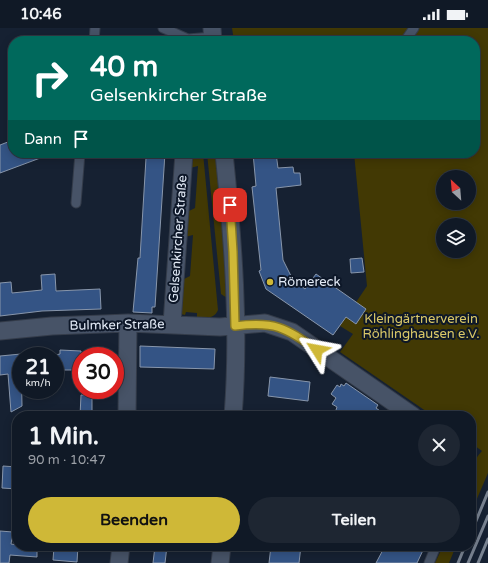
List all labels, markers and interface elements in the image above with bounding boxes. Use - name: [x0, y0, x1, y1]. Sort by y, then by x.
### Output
- text: 10:46: [20, 5, 62, 23]
- text: 40 m: [90, 50, 158, 84]
- icon: right: [24, 52, 76, 104]
- text: Gelsenkircher Straße: [90, 84, 267, 106]
- icon: arrive: [70, 128, 92, 150]
- text: Dann: [24, 130, 62, 148]
- north arrow: [436, 170, 476, 210]
- map controls: [436, 170, 476, 258]
- street label: Gelsenkircher Straße: [166, 175, 190, 303]
- pin: [213, 188, 247, 222]
- icon: arrive: [219, 194, 241, 216]
- button: layers: [436, 218, 476, 258]
- place label: Römereck: [278, 274, 341, 290]
- marker: Römereck: [265, 277, 275, 287]
- park label: Kleingärtnerverein Röhlinghausen e.V.: [362, 311, 480, 342]
- street label: Bulmker Straße: [69, 316, 165, 334]
- position arrow: [296, 329, 338, 371]
- speed limit sign: 30: [72, 347, 124, 399]
- text: 21: [25, 356, 51, 380]
- text: km/h: [25, 377, 51, 389]
- text: 1 Min.: [28, 422, 99, 451]
- button: close: [418, 424, 460, 466]
- text: 90 m · 10:47: [28, 452, 106, 468]
- button: Beenden: [28, 497, 240, 543]
- button: Teilen: [248, 497, 460, 543]

